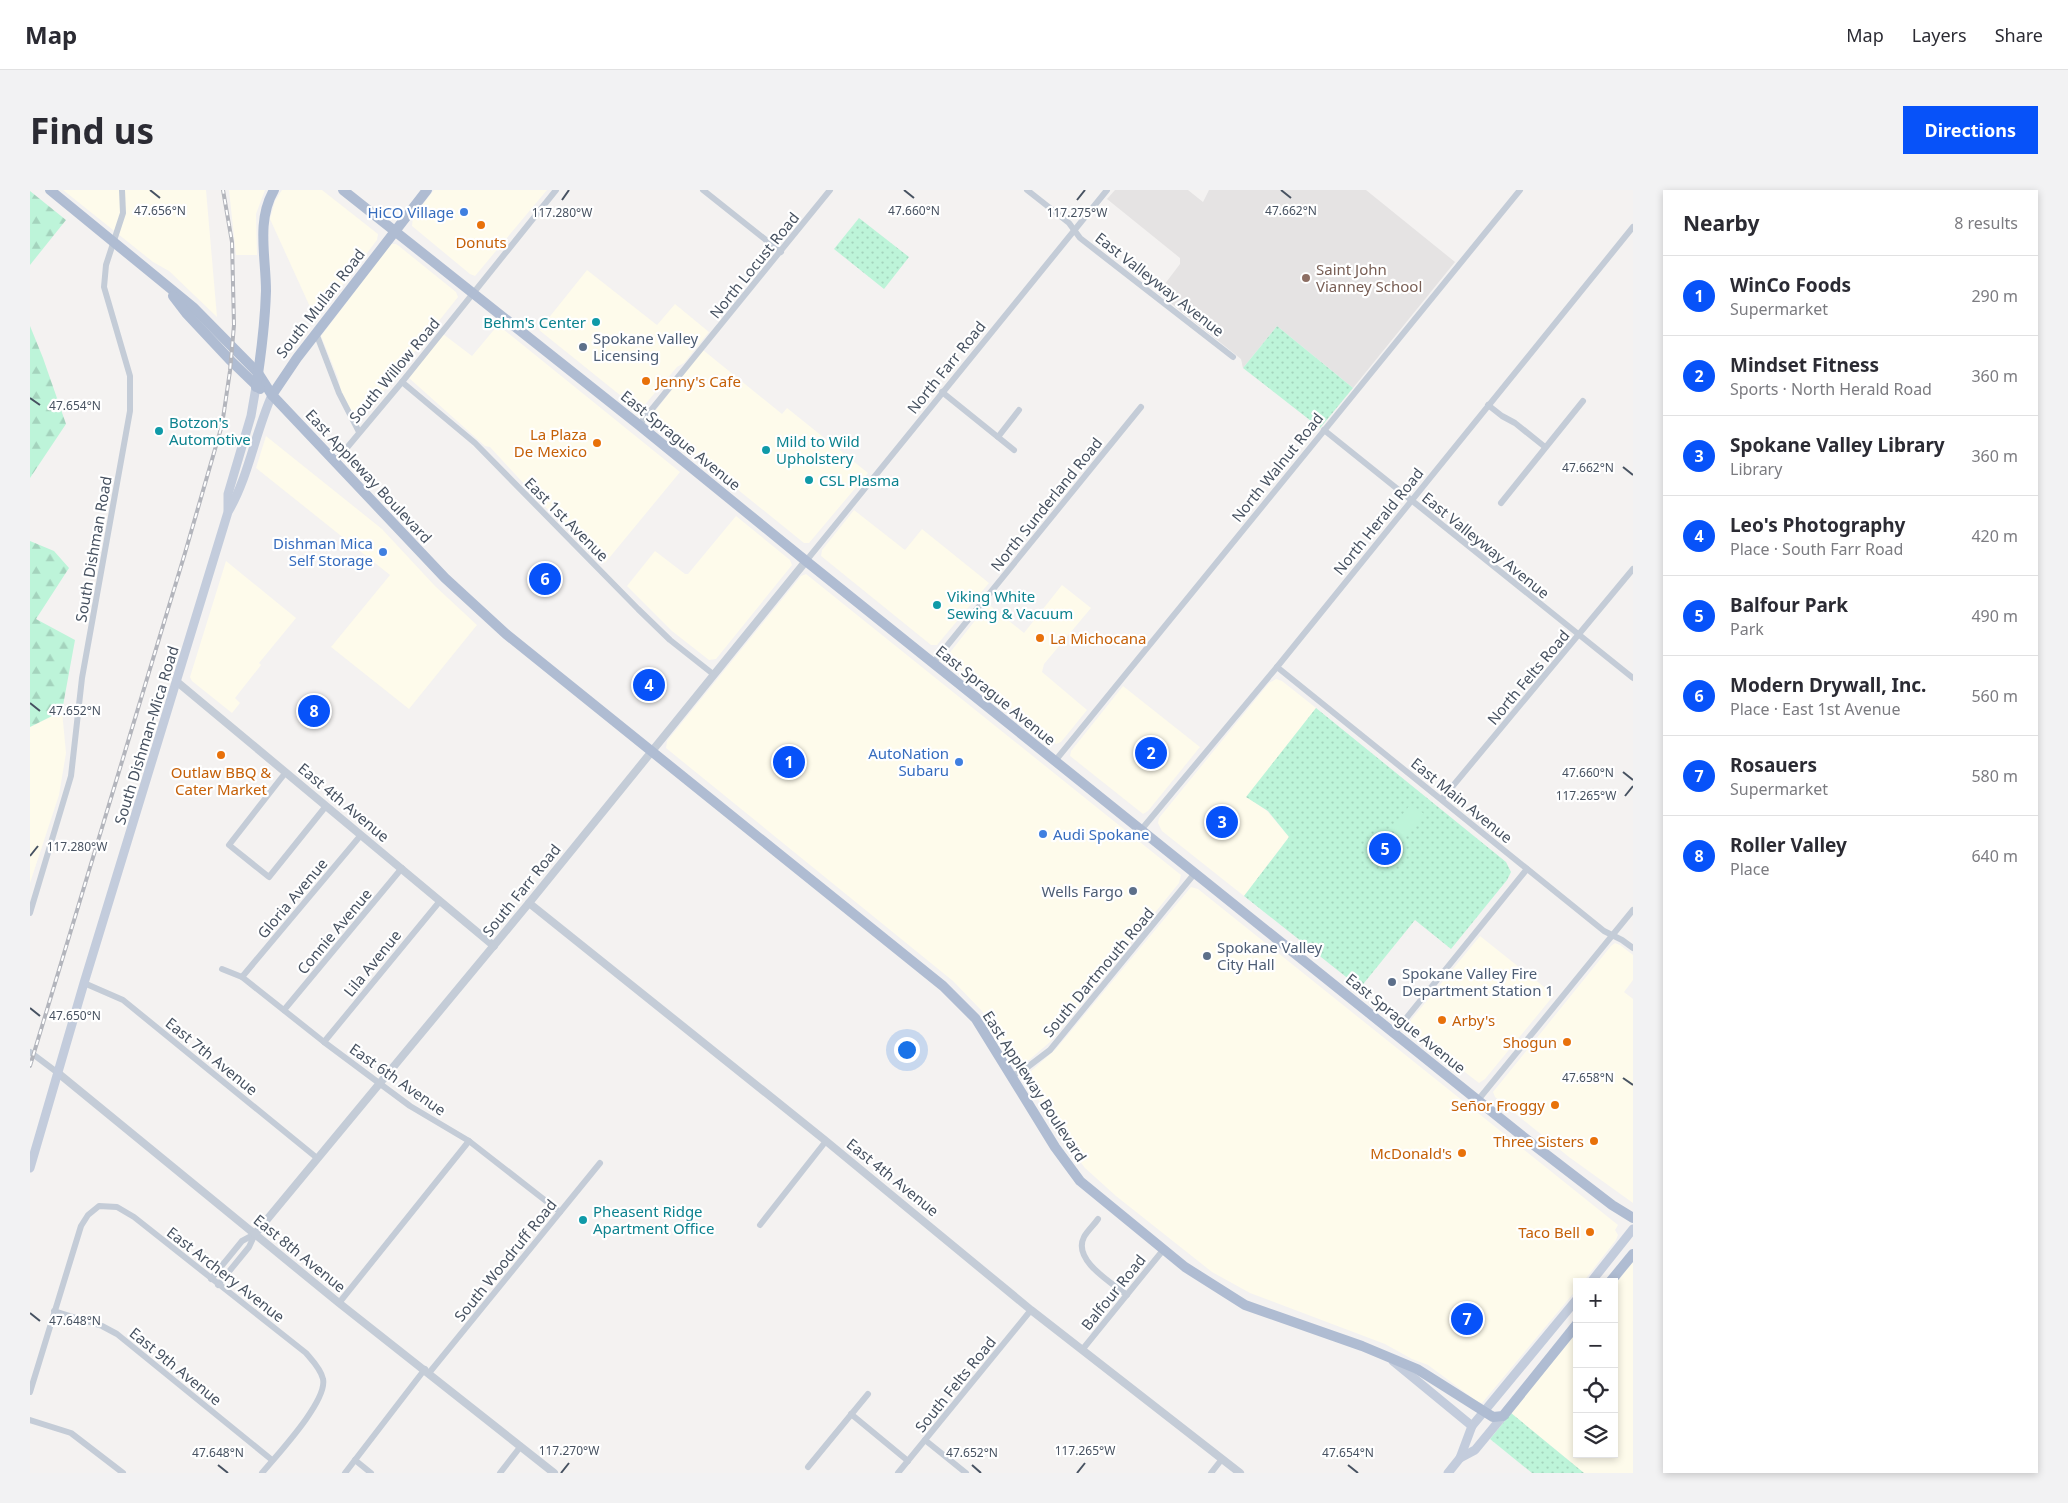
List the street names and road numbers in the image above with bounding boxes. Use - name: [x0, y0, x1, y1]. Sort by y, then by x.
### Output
- street label: North Locust Road: [705, 208, 803, 322]
- street label: East Valleyway Avenue: [1091, 227, 1229, 341]
- street label: South Mullan Road: [271, 244, 369, 362]
- street label: South Willow Road: [344, 313, 444, 427]
- street label: North Farr Road: [902, 316, 990, 418]
- street label: East Sprague Avenue: [617, 385, 745, 495]
- street label: East Appleway Boulevard: [302, 405, 436, 547]
- street label: North Walnut Road: [1227, 408, 1327, 526]
- street label: North Sunderland Road: [986, 433, 1106, 575]
- street label: North Herald Road: [1329, 463, 1427, 579]
- street label: East 1st Avenue: [521, 473, 613, 565]
- street label: South Dishman Road: [70, 474, 116, 624]
- street label: East Valleyway Avenue: [1418, 487, 1554, 603]
- street label: North Felts Road: [1482, 625, 1574, 729]
- street label: East Sprague Avenue: [932, 640, 1060, 750]
- street label: South Dishman-Mica Road: [109, 643, 183, 827]
- street label: East Main Avenue: [1407, 753, 1517, 847]
- street label: East 4th Avenue: [294, 758, 394, 846]
- street label: South Farr Road: [477, 840, 565, 940]
- street label: Gloria Avenue: [253, 854, 331, 942]
- street label: Connie Avenue: [292, 884, 376, 978]
- street label: South Dartmouth Road: [1038, 903, 1158, 1041]
- street label: Lila Avenue: [339, 925, 405, 1001]
- street label: East Sprague Avenue: [1342, 968, 1470, 1078]
- street label: East Appleway Boulevard: [979, 1007, 1091, 1165]
- street label: East 7th Avenue: [162, 1013, 262, 1099]
- street label: East 6th Avenue: [346, 1038, 450, 1120]
- street label: East 4th Avenue: [843, 1134, 943, 1220]
- street label: South Woodruff Road: [449, 1195, 561, 1325]
- street label: East 8th Avenue: [250, 1210, 350, 1296]
- street label: East Archery Avenue: [163, 1222, 289, 1326]
- street label: Balfour Road: [1076, 1250, 1150, 1334]
- street label: East 9th Avenue: [126, 1323, 226, 1409]
- street label: South Felts Road: [910, 1332, 1000, 1436]

